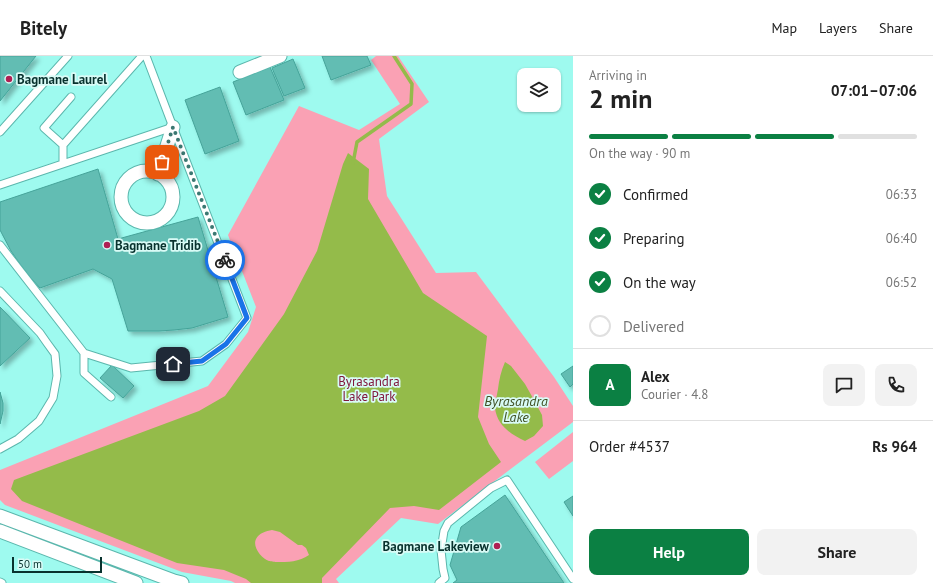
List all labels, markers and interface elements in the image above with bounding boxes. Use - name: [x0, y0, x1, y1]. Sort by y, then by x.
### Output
- text: Bitely: [20, 16, 67, 40]
- text: Map: [771, 19, 797, 37]
- text: Layers: [819, 19, 857, 37]
- text: Share: [879, 19, 913, 37]
- text: Arriving in: [589, 67, 647, 84]
- map controls: [517, 68, 561, 112]
- button: layers: [517, 68, 561, 112]
- place label: Bagmane Laurel: [17, 71, 107, 88]
- marker: Bagmane Laurel: [4, 74, 14, 84]
- text: 07:01–07:06: [831, 81, 917, 100]
- text: 2 min: [589, 82, 652, 115]
- pin: [145, 145, 179, 179]
- text: On the way · 90 m: [589, 145, 690, 162]
- icon: bag: [151, 151, 173, 173]
- icon: check: [589, 183, 611, 205]
- text: Confirmed: [623, 185, 688, 204]
- text: 06:33: [886, 186, 917, 203]
- icon: check: [589, 227, 611, 249]
- text: Preparing: [623, 229, 685, 248]
- text: 06:40: [886, 230, 917, 247]
- place label: Bagmane Tridib: [115, 237, 201, 254]
- marker: Bagmane Tridib: [102, 240, 112, 250]
- courier: [205, 240, 245, 280]
- icon: bike: [214, 249, 236, 271]
- icon: check: [589, 271, 611, 293]
- text: On the way: [623, 273, 696, 292]
- text: 06:52: [886, 274, 917, 291]
- text: Delivered: [623, 317, 684, 336]
- pin: [156, 347, 190, 381]
- icon: home: [162, 353, 184, 375]
- button: chat: [823, 364, 865, 406]
- button: phone: [875, 364, 917, 406]
- text: Alex: [641, 367, 670, 386]
- park label: Byrasandra Lake Park: [338, 373, 400, 405]
- text: A: [605, 375, 615, 394]
- text: Courier · 4.8: [641, 386, 708, 403]
- water label: Byrasandra Lake: [484, 392, 548, 426]
- text: Order #4537: [589, 437, 670, 456]
- text: Rs 964: [872, 437, 917, 456]
- button: Help: [589, 529, 749, 575]
- button: Share: [757, 529, 917, 575]
- place label: Bagmane Lakeview: [383, 538, 490, 555]
- marker: Bagmane Lakeview: [492, 541, 502, 551]
- scale bar: [12, 555, 102, 574]
- text: 50 m: [18, 557, 42, 571]

